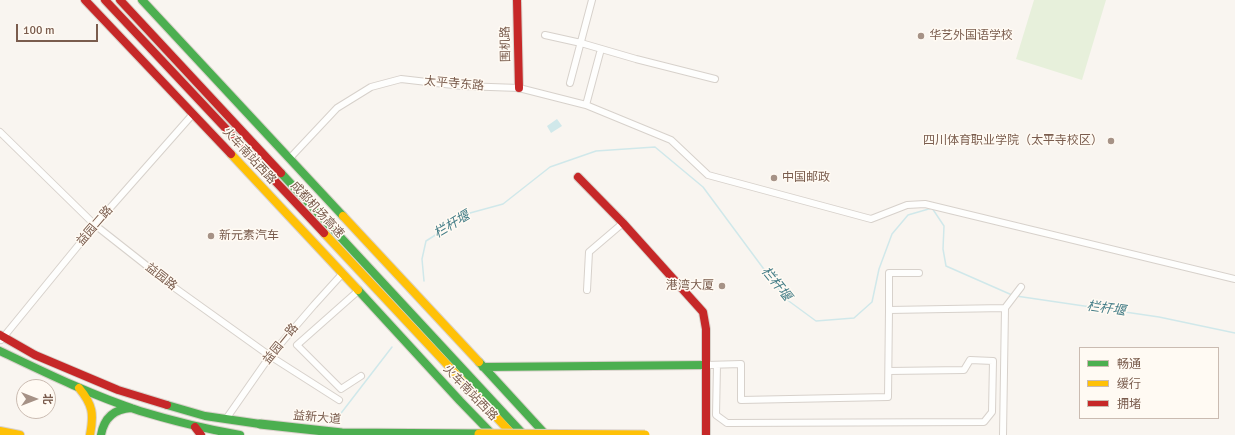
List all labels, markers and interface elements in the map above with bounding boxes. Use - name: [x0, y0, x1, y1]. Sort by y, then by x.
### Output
- scale bar: [18, 16, 100, 42]
- text: 100 m: [23, 23, 55, 38]
- street label: 围机路: [498, 26, 514, 62]
- place label: 华艺外国语学校: [929, 29, 1013, 43]
- marker: 华艺外国语学校: [916, 31, 926, 41]
- street label: 太平寺东路: [423, 74, 485, 94]
- street label: 火车南站西路: [219, 125, 279, 187]
- place label: 四川体育职业学院（太平寺校区）: [923, 134, 1103, 148]
- marker: 四川体育职业学院（太平寺校区）: [1106, 136, 1116, 146]
- place label: 中国邮政: [782, 171, 830, 185]
- marker: 中国邮政: [769, 173, 779, 183]
- street label: 成都机场高速: [287, 179, 347, 241]
- street label: 益园二路: [74, 203, 116, 249]
- water label: 栏杆堰: [431, 208, 473, 242]
- place label: 新元素汽车: [219, 229, 279, 243]
- marker: 新元素汽车: [206, 231, 216, 241]
- street label: 益园路: [142, 260, 180, 294]
- water label: 栏杆堰: [758, 264, 794, 304]
- place label: 港湾大厦: [666, 279, 714, 293]
- marker: 港湾大厦: [717, 281, 727, 291]
- water label: 栏杆堰: [1086, 299, 1126, 319]
- street label: 益园一路: [260, 321, 302, 367]
- legend: [1079, 347, 1219, 419]
- text: 畅通: [1117, 357, 1141, 372]
- street label: 火车南站西路: [440, 362, 500, 424]
- text: 缓行: [1117, 377, 1141, 392]
- north arrow: [16, 379, 56, 419]
- text: 北: [41, 394, 54, 405]
- text: 拥堵: [1117, 397, 1141, 412]
- street label: 益新大道: [292, 409, 342, 427]

